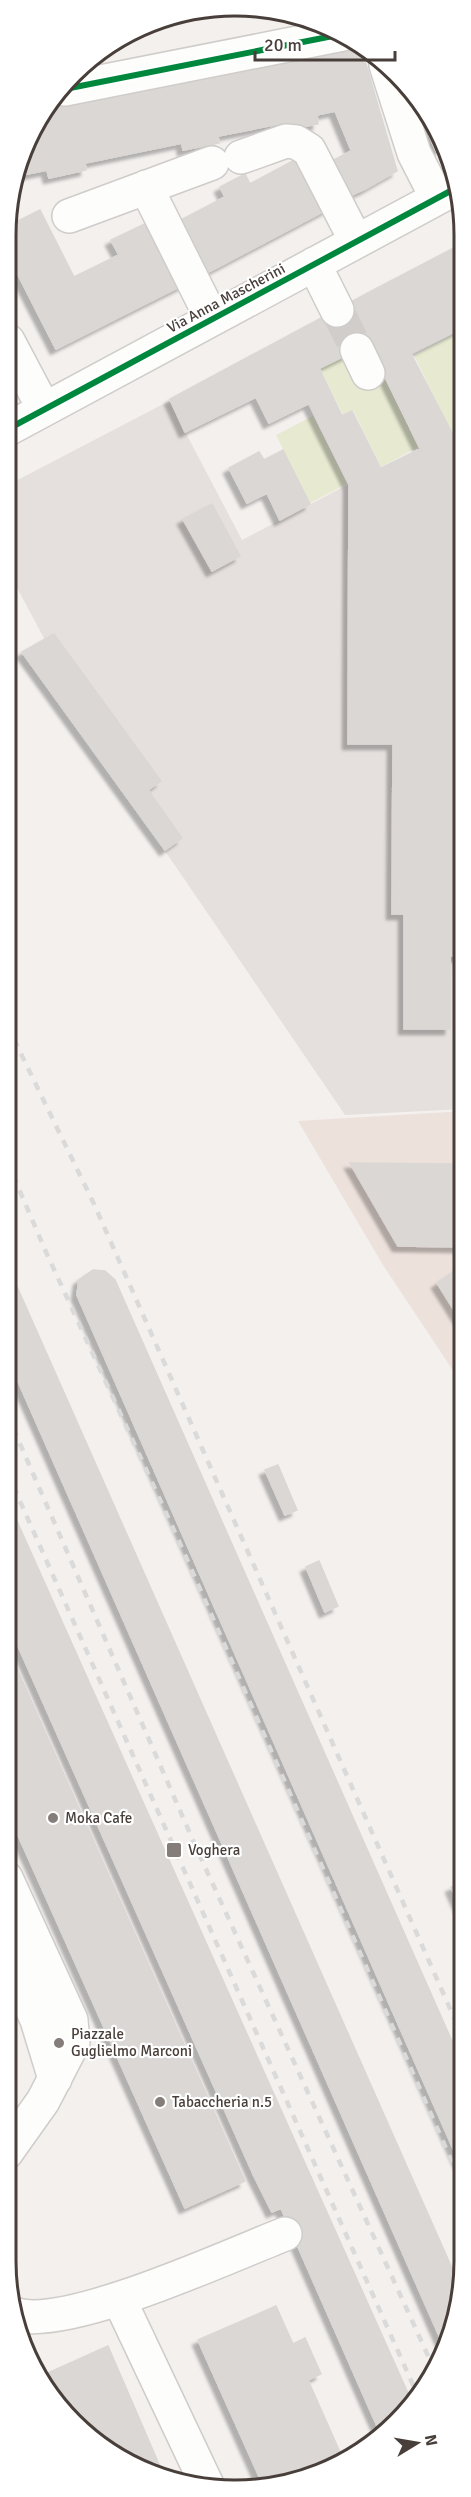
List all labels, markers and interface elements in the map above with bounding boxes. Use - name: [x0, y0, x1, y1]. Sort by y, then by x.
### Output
- scale bar: [255, 24, 394, 62]
- text: 20 m: [264, 34, 302, 56]
- street label: Via Anna Mascherini: [164, 259, 288, 337]
- place label: Moka Cafe: [65, 1809, 132, 1827]
- marker: Moka Cafe: [46, 1811, 60, 1825]
- marker: Voghera: [165, 1841, 183, 1859]
- place label: Voghera: [188, 1841, 240, 1859]
- place label: Piazzale Guglielmo Marconi: [71, 2025, 192, 2060]
- marker: Piazzale Guglielmo Marconi: [52, 2036, 66, 2050]
- place label: Tabaccheria n.5: [172, 2093, 272, 2111]
- marker: Tabaccheria n.5: [153, 2095, 167, 2109]
- north arrow: [387, 2413, 447, 2473]
- text: N: [420, 2433, 442, 2448]

